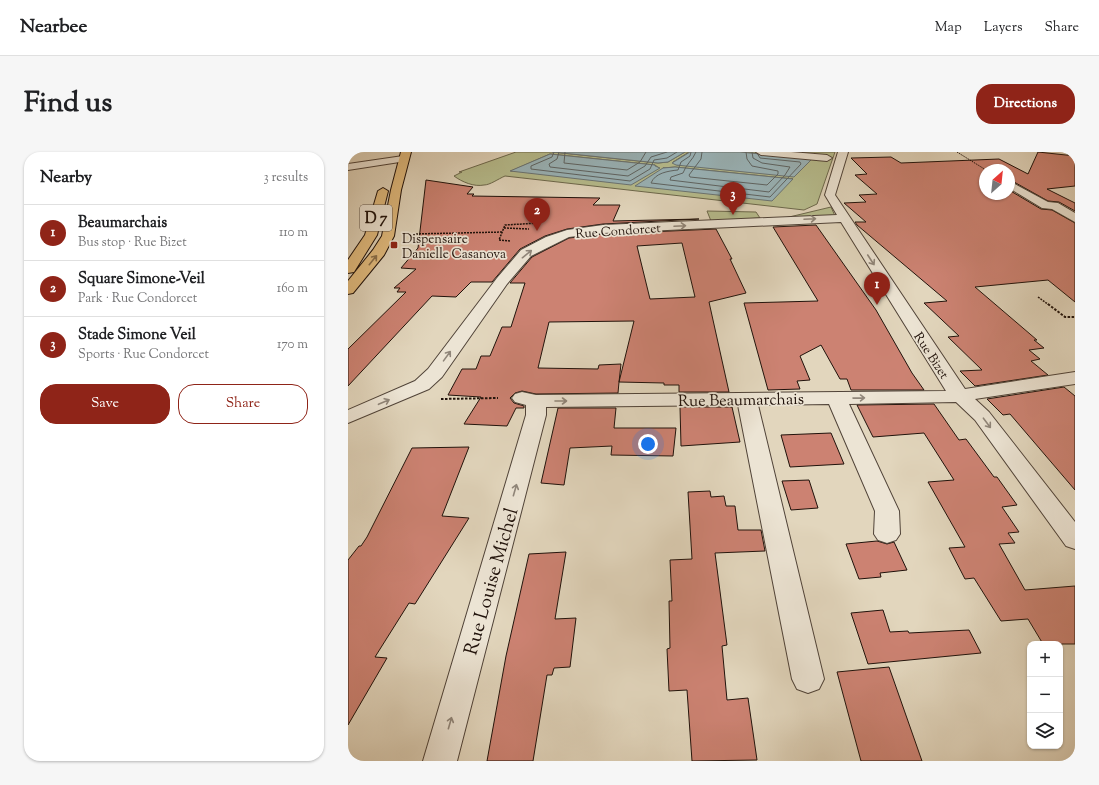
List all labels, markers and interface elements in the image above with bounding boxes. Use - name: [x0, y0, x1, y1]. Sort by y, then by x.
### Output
- text: Nearbee: [20, 14, 87, 41]
- text: Map: [935, 18, 962, 38]
- text: Layers: [984, 18, 1022, 38]
- text: Share: [1044, 18, 1079, 38]
- text: Find us: [24, 84, 112, 124]
- button: Directions: [976, 84, 1075, 124]
- north arrow: [979, 164, 1015, 200]
- text: Nearby: [40, 166, 92, 190]
- text: 3 results: [263, 169, 308, 187]
- pin: 3: [720, 182, 746, 215]
- pin: 2: [524, 198, 550, 231]
- road number: D 7: [360, 205, 392, 231]
- text: Beaumarchais: [78, 213, 167, 234]
- one-way arrow: [803, 216, 816, 223]
- street label: Rue Condorcet: [575, 220, 662, 244]
- one-way arrow: [673, 222, 686, 229]
- text: 1: [51, 224, 55, 242]
- text: 110 m: [279, 224, 308, 242]
- place label: Dispensaire Danielle Casanova: [402, 231, 506, 264]
- text: Bus stop · Rue Bizet: [78, 234, 187, 252]
- marker: Dispensaire Danielle Casanova: [389, 240, 399, 250]
- one-way arrow: [522, 250, 533, 258]
- one-way arrow: [368, 254, 377, 265]
- one-way arrow: [867, 254, 875, 265]
- text: Square Simone-Veil: [78, 269, 205, 290]
- pin: 1: [864, 272, 890, 305]
- text: 2: [50, 280, 56, 298]
- text: 160 m: [277, 280, 308, 298]
- text: Park · Rue Condorcet: [78, 290, 197, 308]
- text: Stade Simone Veil: [78, 325, 196, 346]
- street label: Rue Bizet: [908, 329, 952, 383]
- text: 3: [50, 336, 56, 354]
- text: 170 m: [277, 336, 308, 354]
- text: Sports · Rue Condorcet: [78, 346, 209, 364]
- one-way arrow: [443, 351, 452, 362]
- button: Save: [40, 384, 170, 424]
- button: Share: [178, 384, 308, 424]
- street label: Rue Beaumarchais: [678, 389, 804, 414]
- one-way arrow: [852, 394, 865, 402]
- one-way arrow: [554, 397, 567, 405]
- one-way arrow: [377, 398, 389, 405]
- one-way arrow: [983, 418, 992, 429]
- your location: [638, 434, 658, 454]
- one-way arrow: [512, 484, 520, 497]
- street label: Rue Louise Michel: [459, 505, 526, 658]
- map controls: [1027, 641, 1063, 749]
- button: +: [1027, 641, 1063, 677]
- button: −: [1027, 677, 1063, 713]
- button: layers: [1027, 713, 1063, 749]
- one-way arrow: [447, 717, 455, 730]

